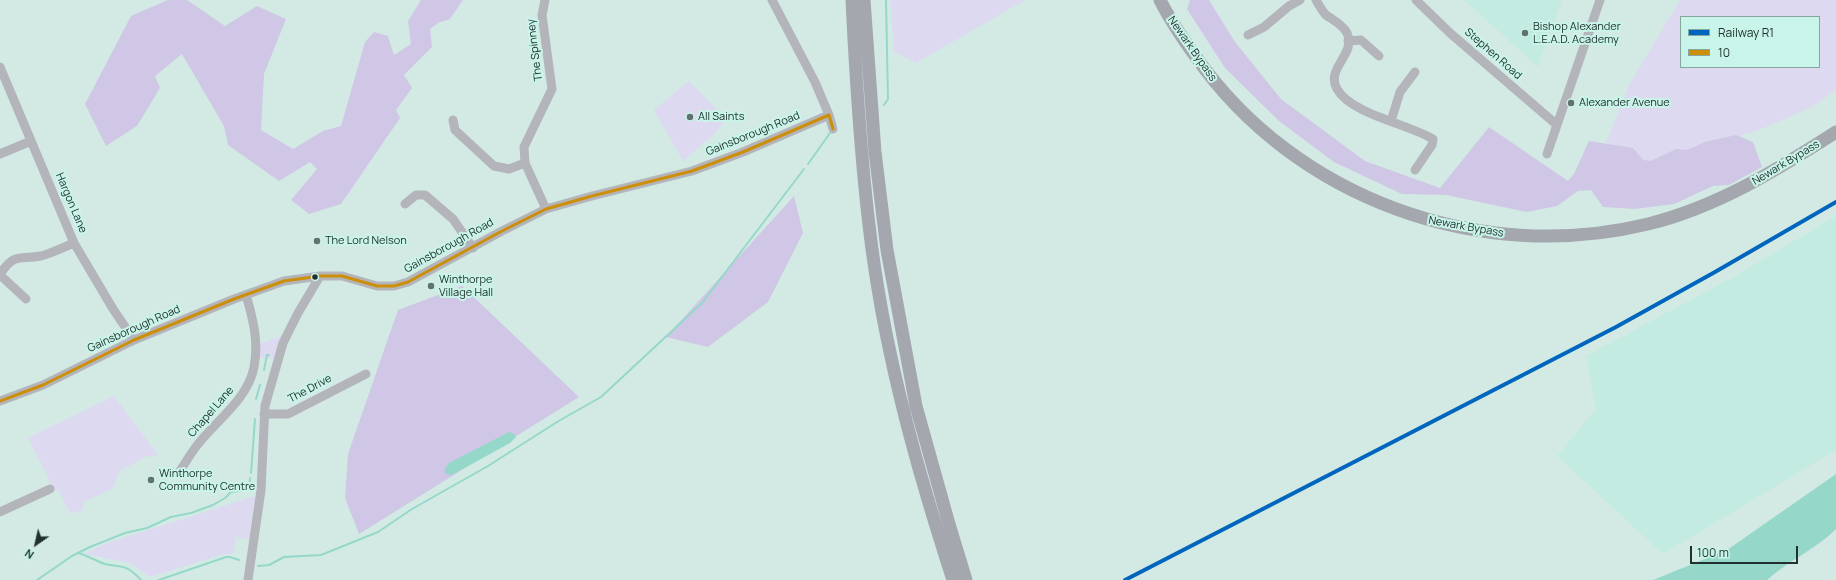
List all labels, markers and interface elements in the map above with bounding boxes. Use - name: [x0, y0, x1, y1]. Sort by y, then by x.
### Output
- street label: Newark Bypass: [1165, 14, 1219, 84]
- legend: [1680, 16, 1820, 68]
- street label: The Spinney: [525, 18, 545, 82]
- place label: Bishop Alexander L.E.A.D. Academy: [1533, 20, 1621, 46]
- text: Railway R1: [1718, 24, 1774, 41]
- street label: Stephen Road: [1462, 26, 1524, 82]
- marker: Bishop Alexander L.E.A.D. Academy: [1520, 28, 1530, 38]
- text: 10: [1718, 44, 1730, 61]
- place label: Alexander Avenue: [1579, 96, 1670, 110]
- marker: Alexander Avenue: [1566, 98, 1576, 108]
- street label: Gainsborough Road: [704, 109, 802, 159]
- place label: All Saints: [698, 110, 744, 124]
- marker: All Saints: [685, 112, 695, 122]
- street label: Newark Bypass: [1750, 138, 1822, 188]
- street label: Hargon Lane: [52, 171, 90, 235]
- street label: Newark Bypass: [1427, 214, 1505, 240]
- street label: Gainsborough Road: [402, 216, 496, 276]
- place label: The Lord Nelson: [325, 234, 407, 248]
- marker: The Lord Nelson: [312, 236, 322, 246]
- unlabelled marker: [310, 272, 320, 282]
- place label: Winthorpe Village Hall: [439, 273, 493, 299]
- marker: Winthorpe Village Hall: [426, 281, 436, 291]
- street label: Gainsborough Road: [86, 303, 182, 355]
- street label: The Drive: [286, 372, 334, 406]
- street label: Chapel Lane: [185, 384, 237, 440]
- place label: Winthorpe Community Centre: [159, 467, 255, 493]
- marker: Winthorpe Community Centre: [146, 475, 156, 485]
- north arrow: [16, 524, 56, 564]
- scale bar: [1692, 538, 1800, 564]
- text: 100 m: [1697, 544, 1729, 561]
- text: N: [22, 546, 36, 563]

